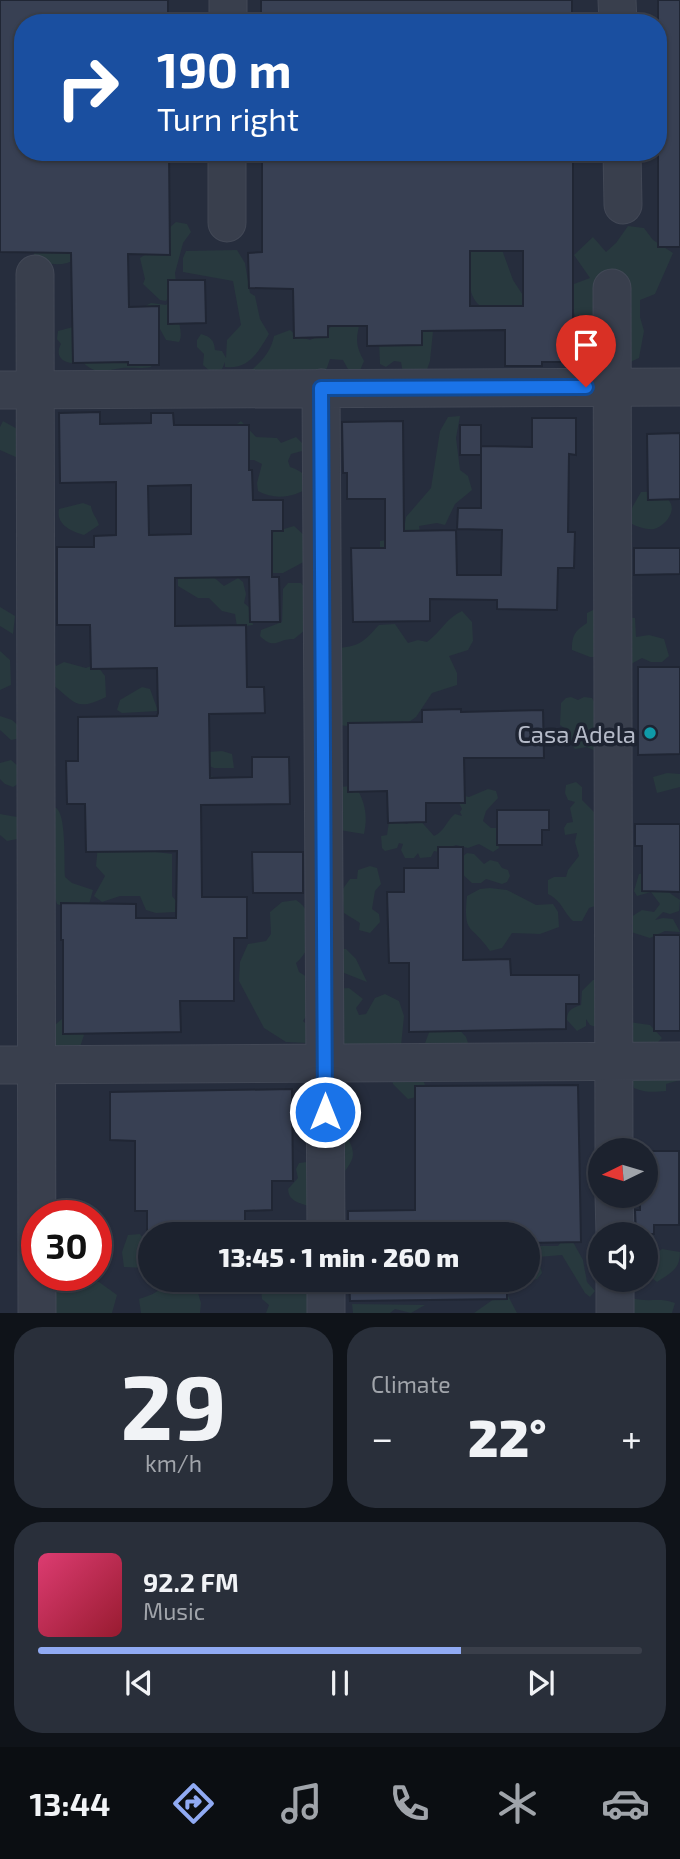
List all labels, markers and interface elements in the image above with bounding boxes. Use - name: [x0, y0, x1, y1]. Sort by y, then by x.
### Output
- text: 190 m: [157, 39, 292, 98]
- icon: right: [42, 42, 133, 133]
- text: Turn right: [157, 99, 299, 137]
- pin: [556, 315, 616, 387]
- icon: arrive: [567, 326, 605, 364]
- place label: Casa Adela: [517, 719, 636, 748]
- marker: Casa Adela: [642, 725, 658, 741]
- position arrow: [288, 1075, 362, 1149]
- north arrow: [588, 1138, 658, 1208]
- map controls: [588, 1138, 658, 1292]
- speed limit sign: 30: [21, 1200, 112, 1291]
- button: sound: [588, 1222, 658, 1292]
- text: 13:45 · 1 min · 260 m: [219, 1241, 459, 1272]
- text: 29: [120, 1349, 227, 1458]
- text: Climate: [371, 1370, 451, 1398]
- text: 22°: [468, 1405, 547, 1467]
- text: −: [371, 1414, 393, 1460]
- text: +: [621, 1414, 642, 1460]
- text: km/h: [145, 1449, 202, 1477]
- text: 92.2 FM: [143, 1566, 239, 1597]
- text: Music: [143, 1597, 205, 1625]
- icon: previous: [120, 1664, 158, 1702]
- icon: pause: [321, 1664, 359, 1702]
- icon: next: [522, 1664, 560, 1702]
- icon: directions: [169, 1779, 218, 1828]
- icon: music: [277, 1779, 326, 1828]
- icon: phone: [385, 1779, 434, 1828]
- icon: climate: [493, 1779, 542, 1828]
- icon: car: [601, 1779, 650, 1828]
- text: 13:44: [30, 1784, 110, 1822]

